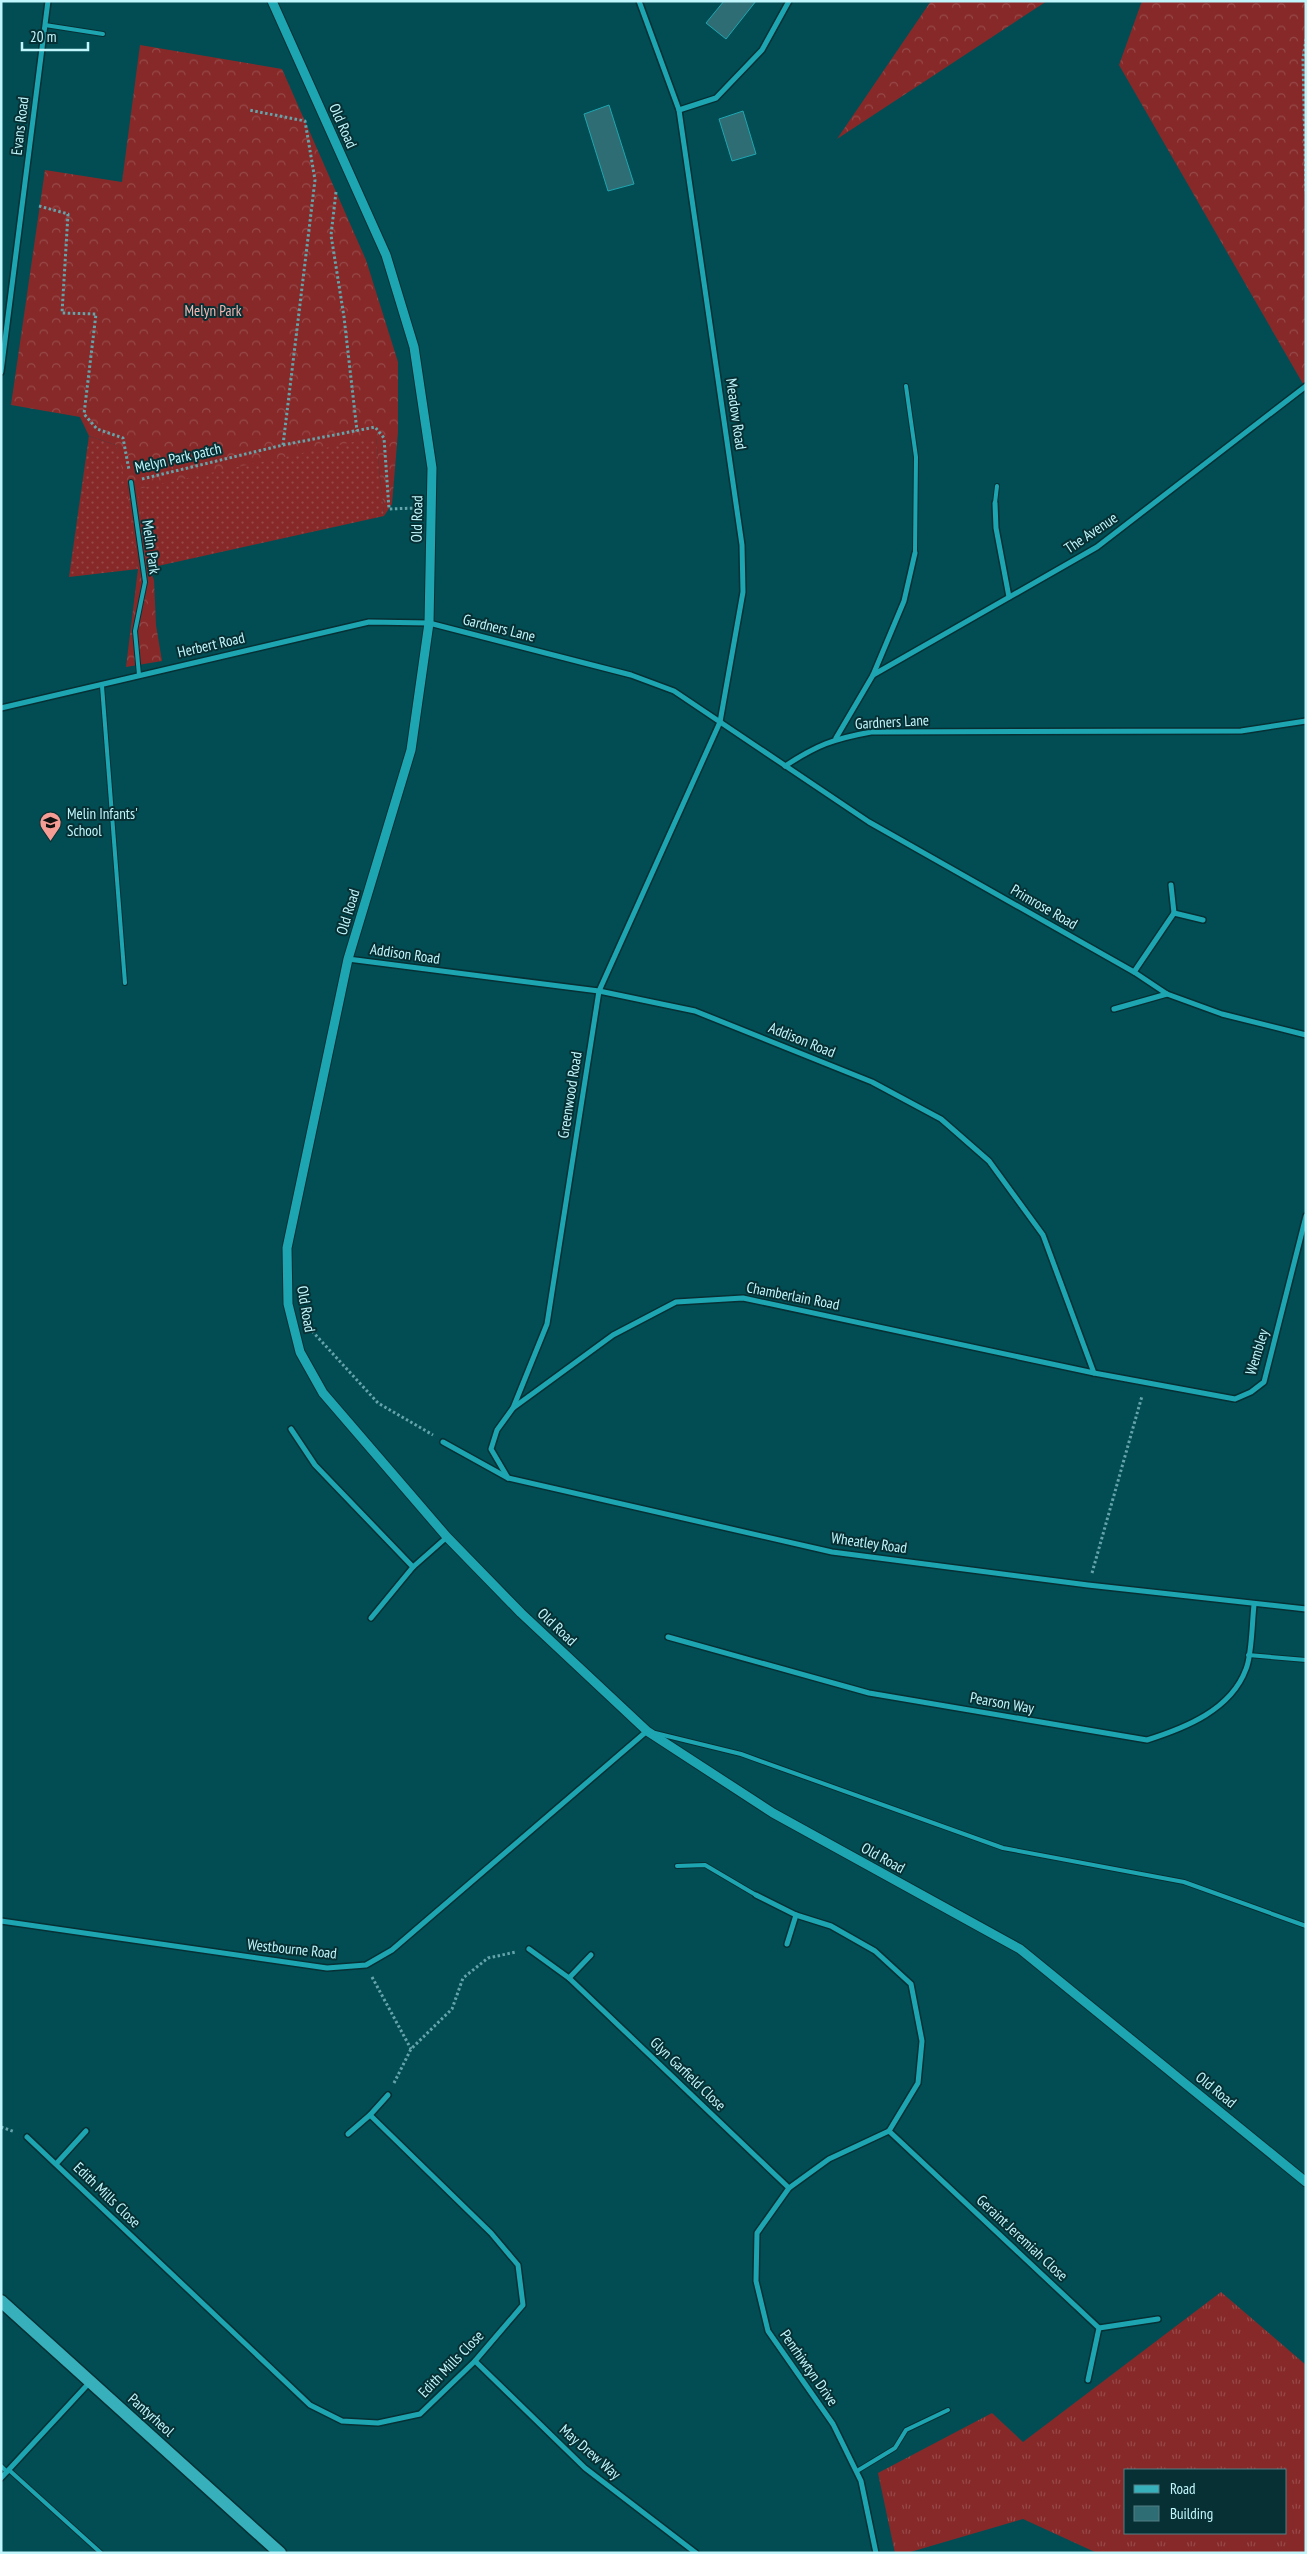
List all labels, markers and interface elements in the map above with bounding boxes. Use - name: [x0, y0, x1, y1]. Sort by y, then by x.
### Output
- scale bar: [22, 20, 89, 52]
- text: 20 m: [30, 27, 56, 46]
- street label: Evans Road: [6, 96, 33, 156]
- street label: Old Road: [325, 100, 362, 151]
- park label: Melyn Park: [185, 301, 242, 320]
- street label: Meadow Road: [722, 377, 751, 451]
- street label: Melyn Park patch: [133, 438, 223, 477]
- street label: Old Road: [407, 495, 426, 543]
- street label: The Avenue: [1060, 508, 1121, 557]
- street label: Melin Park: [138, 519, 165, 575]
- street label: Gardners Lane: [461, 609, 537, 646]
- street label: Herbert Road: [175, 628, 246, 661]
- street label: Gardners Lane: [855, 710, 929, 733]
- place label: Melin Infants' School: [67, 804, 138, 840]
- school or university icon: Melin Infants' School: [39, 811, 63, 842]
- street label: Primrose Road: [1007, 880, 1081, 933]
- street label: Old Road: [332, 887, 363, 937]
- street label: Addison Road: [369, 939, 441, 968]
- street label: Addison Road: [766, 1018, 838, 1062]
- street label: Greenwood Road: [553, 1050, 586, 1140]
- street label: Chamberlain Road: [745, 1277, 841, 1314]
- street label: Old Road: [293, 1284, 320, 1334]
- street label: Wembley: [1241, 1326, 1273, 1377]
- street label: Wheatley Road: [830, 1528, 908, 1557]
- street label: Old Road: [534, 1604, 581, 1650]
- street label: Pearson Way: [968, 1688, 1036, 1718]
- street label: Old Road: [858, 1838, 908, 1877]
- street label: Westbourne Road: [246, 1934, 338, 1963]
- street label: Glyn Garfield Close: [647, 2033, 730, 2114]
- street label: Old Road: [1192, 2067, 1241, 2112]
- street label: Edith Mills Close: [70, 2158, 145, 2231]
- street label: Geraint Jeremiah Close: [973, 2190, 1072, 2285]
- street label: Edith Mills Close: [414, 2326, 487, 2401]
- street label: Penrhiwtyn Drive: [776, 2326, 843, 2409]
- street label: Pantyrheol: [124, 2389, 179, 2441]
- street label: May Drew Way: [556, 2420, 625, 2484]
- legend: [1124, 2469, 1287, 2534]
- text: Road: [1170, 2479, 1196, 2498]
- text: Building: [1170, 2504, 1213, 2523]

